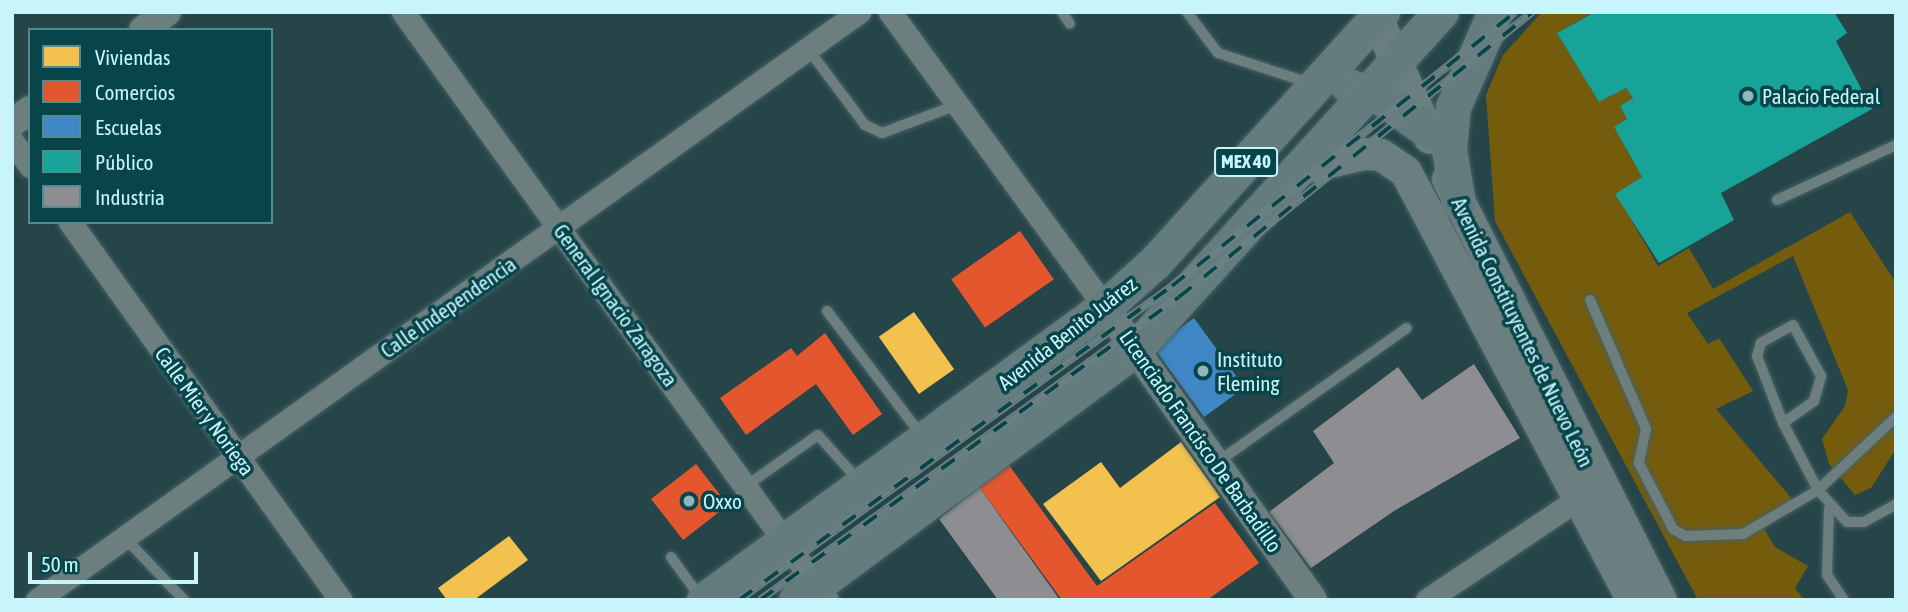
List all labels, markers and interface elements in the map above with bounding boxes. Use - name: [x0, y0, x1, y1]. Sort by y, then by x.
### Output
- legend: [28, 28, 273, 224]
- text: Viviendas: [95, 45, 170, 69]
- text: Comercios: [95, 80, 175, 104]
- place label: Palacio Federal: [1762, 83, 1880, 109]
- marker: Palacio Federal: [1740, 88, 1756, 104]
- text: Escuelas: [95, 115, 162, 139]
- road number: MEX 40: [1213, 146, 1279, 178]
- text: Público: [95, 150, 153, 174]
- text: Industria: [95, 185, 165, 209]
- street label: Avenida Constituyentes de Nuevo León: [1447, 193, 1599, 471]
- street label: General Ignacio Zaragoza: [549, 219, 683, 391]
- street label: Calle Independencia: [376, 251, 520, 363]
- street label: Avenida Benito Juárez: [993, 271, 1141, 395]
- street label: Licenciado Francisco De Barbadillo: [1115, 325, 1287, 557]
- street label: Calle Mier y Noriega: [150, 342, 260, 480]
- place label: Instituto Fleming: [1217, 346, 1283, 396]
- marker: Instituto Fleming: [1195, 363, 1211, 379]
- place label: Oxxo: [703, 488, 742, 514]
- marker: Oxxo: [681, 493, 697, 509]
- scale bar: [32, 538, 201, 582]
- text: 50 m: [41, 552, 79, 576]

